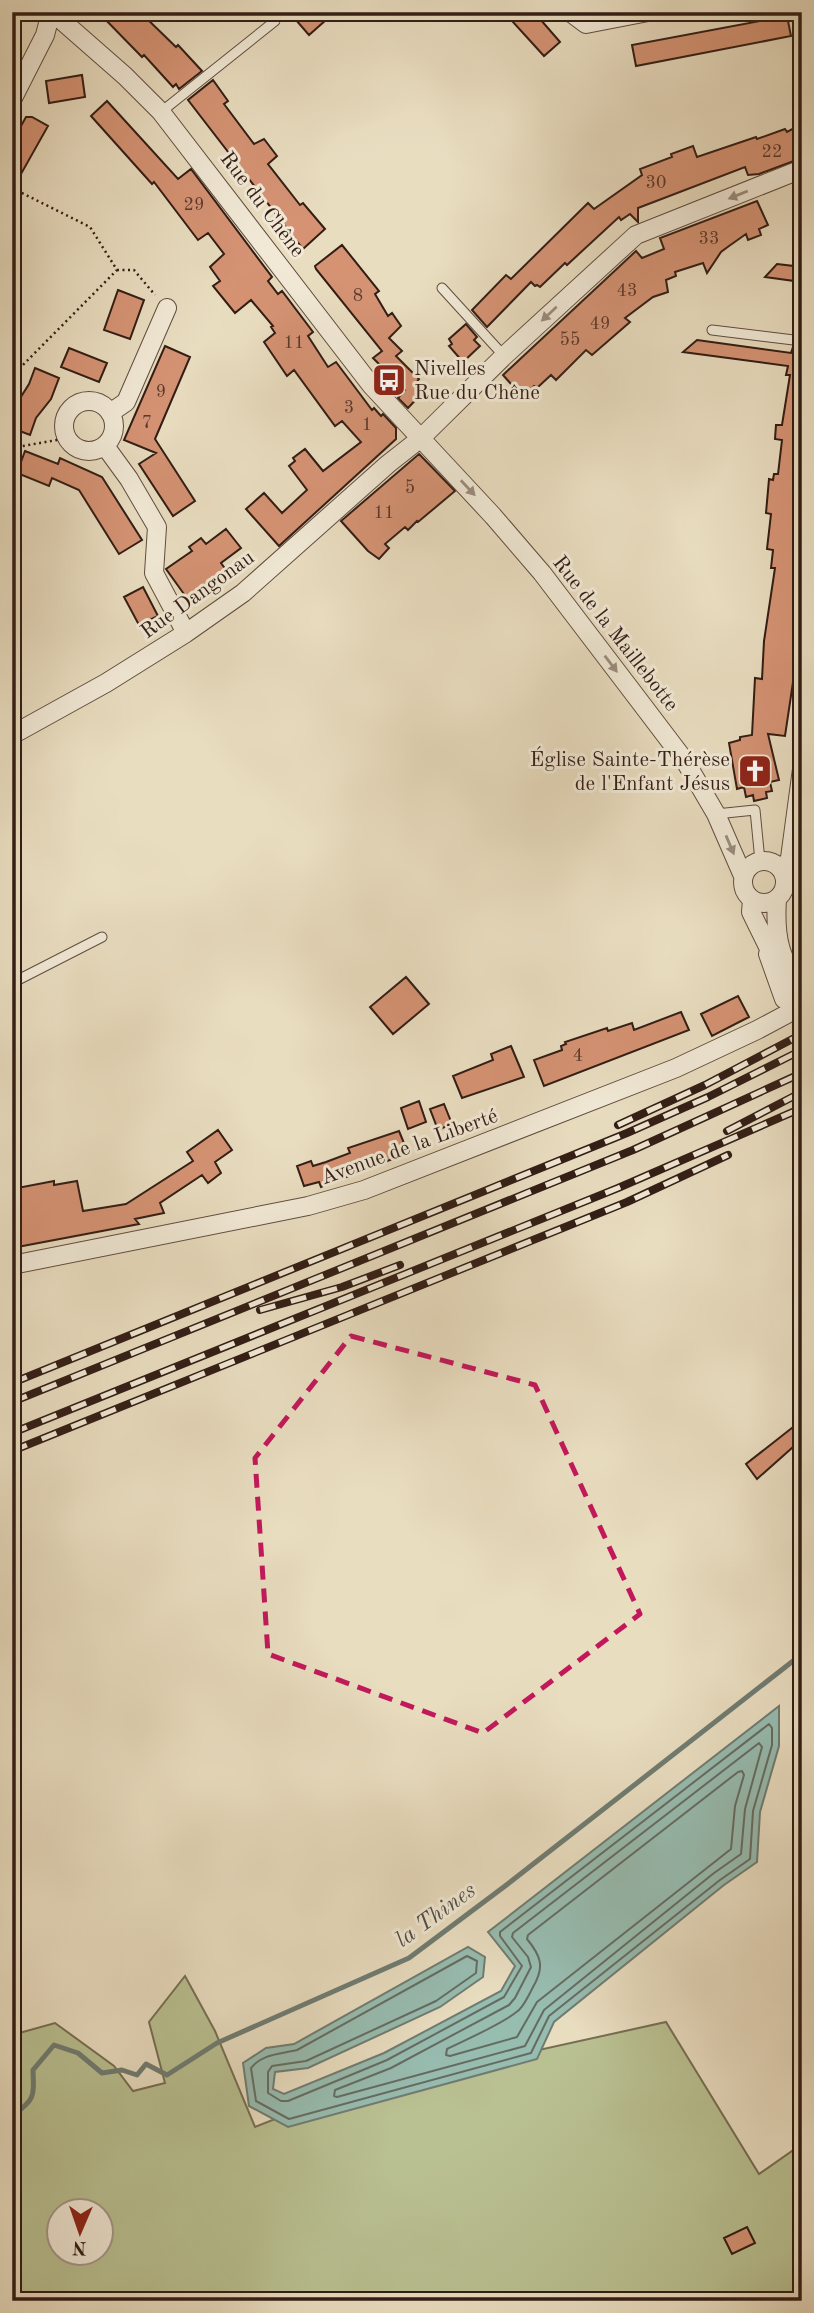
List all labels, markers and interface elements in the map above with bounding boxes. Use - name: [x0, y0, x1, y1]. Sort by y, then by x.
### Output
- house number: 22: [762, 143, 782, 161]
- street label: Rue du Chêne: [216, 148, 308, 262]
- house number: 30: [646, 174, 666, 192]
- one-way arrow: [728, 189, 749, 200]
- house number: 29: [184, 196, 204, 214]
- house number: 33: [699, 230, 719, 248]
- house number: 43: [617, 282, 637, 300]
- house number: 8: [353, 287, 363, 305]
- one-way arrow: [541, 306, 558, 322]
- house number: 49: [590, 315, 610, 333]
- house number: 55: [560, 331, 580, 349]
- house number: 11: [284, 334, 304, 352]
- place label: Nivelles Rue du Chêne: [414, 359, 540, 404]
- bus stop icon: Nivelles Rue du Chêne: [370, 361, 408, 399]
- house number: 9: [156, 383, 166, 401]
- house number: 3: [344, 399, 354, 417]
- house number: 7: [142, 414, 152, 432]
- house number: 1: [362, 416, 372, 434]
- house number: 5: [405, 479, 415, 497]
- one-way arrow: [459, 479, 475, 496]
- house number: 11: [374, 504, 394, 522]
- street label: Rue Dangonau: [137, 547, 258, 643]
- street label: Rue de la Maillebotte: [548, 552, 682, 715]
- one-way arrow: [604, 655, 619, 673]
- place label: Église Sainte-Thérèse de l'Enfant Jésus: [530, 746, 730, 795]
- church icon: Église Sainte-Thérèse de l'Enfant Jésus: [736, 752, 774, 790]
- one-way arrow: [724, 835, 736, 855]
- house number: 4: [573, 1047, 583, 1065]
- street label: Avenue de la Liberté: [318, 1106, 501, 1189]
- water label: la Thines: [391, 1878, 481, 1952]
- north arrow: [46, 2198, 116, 2268]
- text: N: [71, 2237, 87, 2256]

